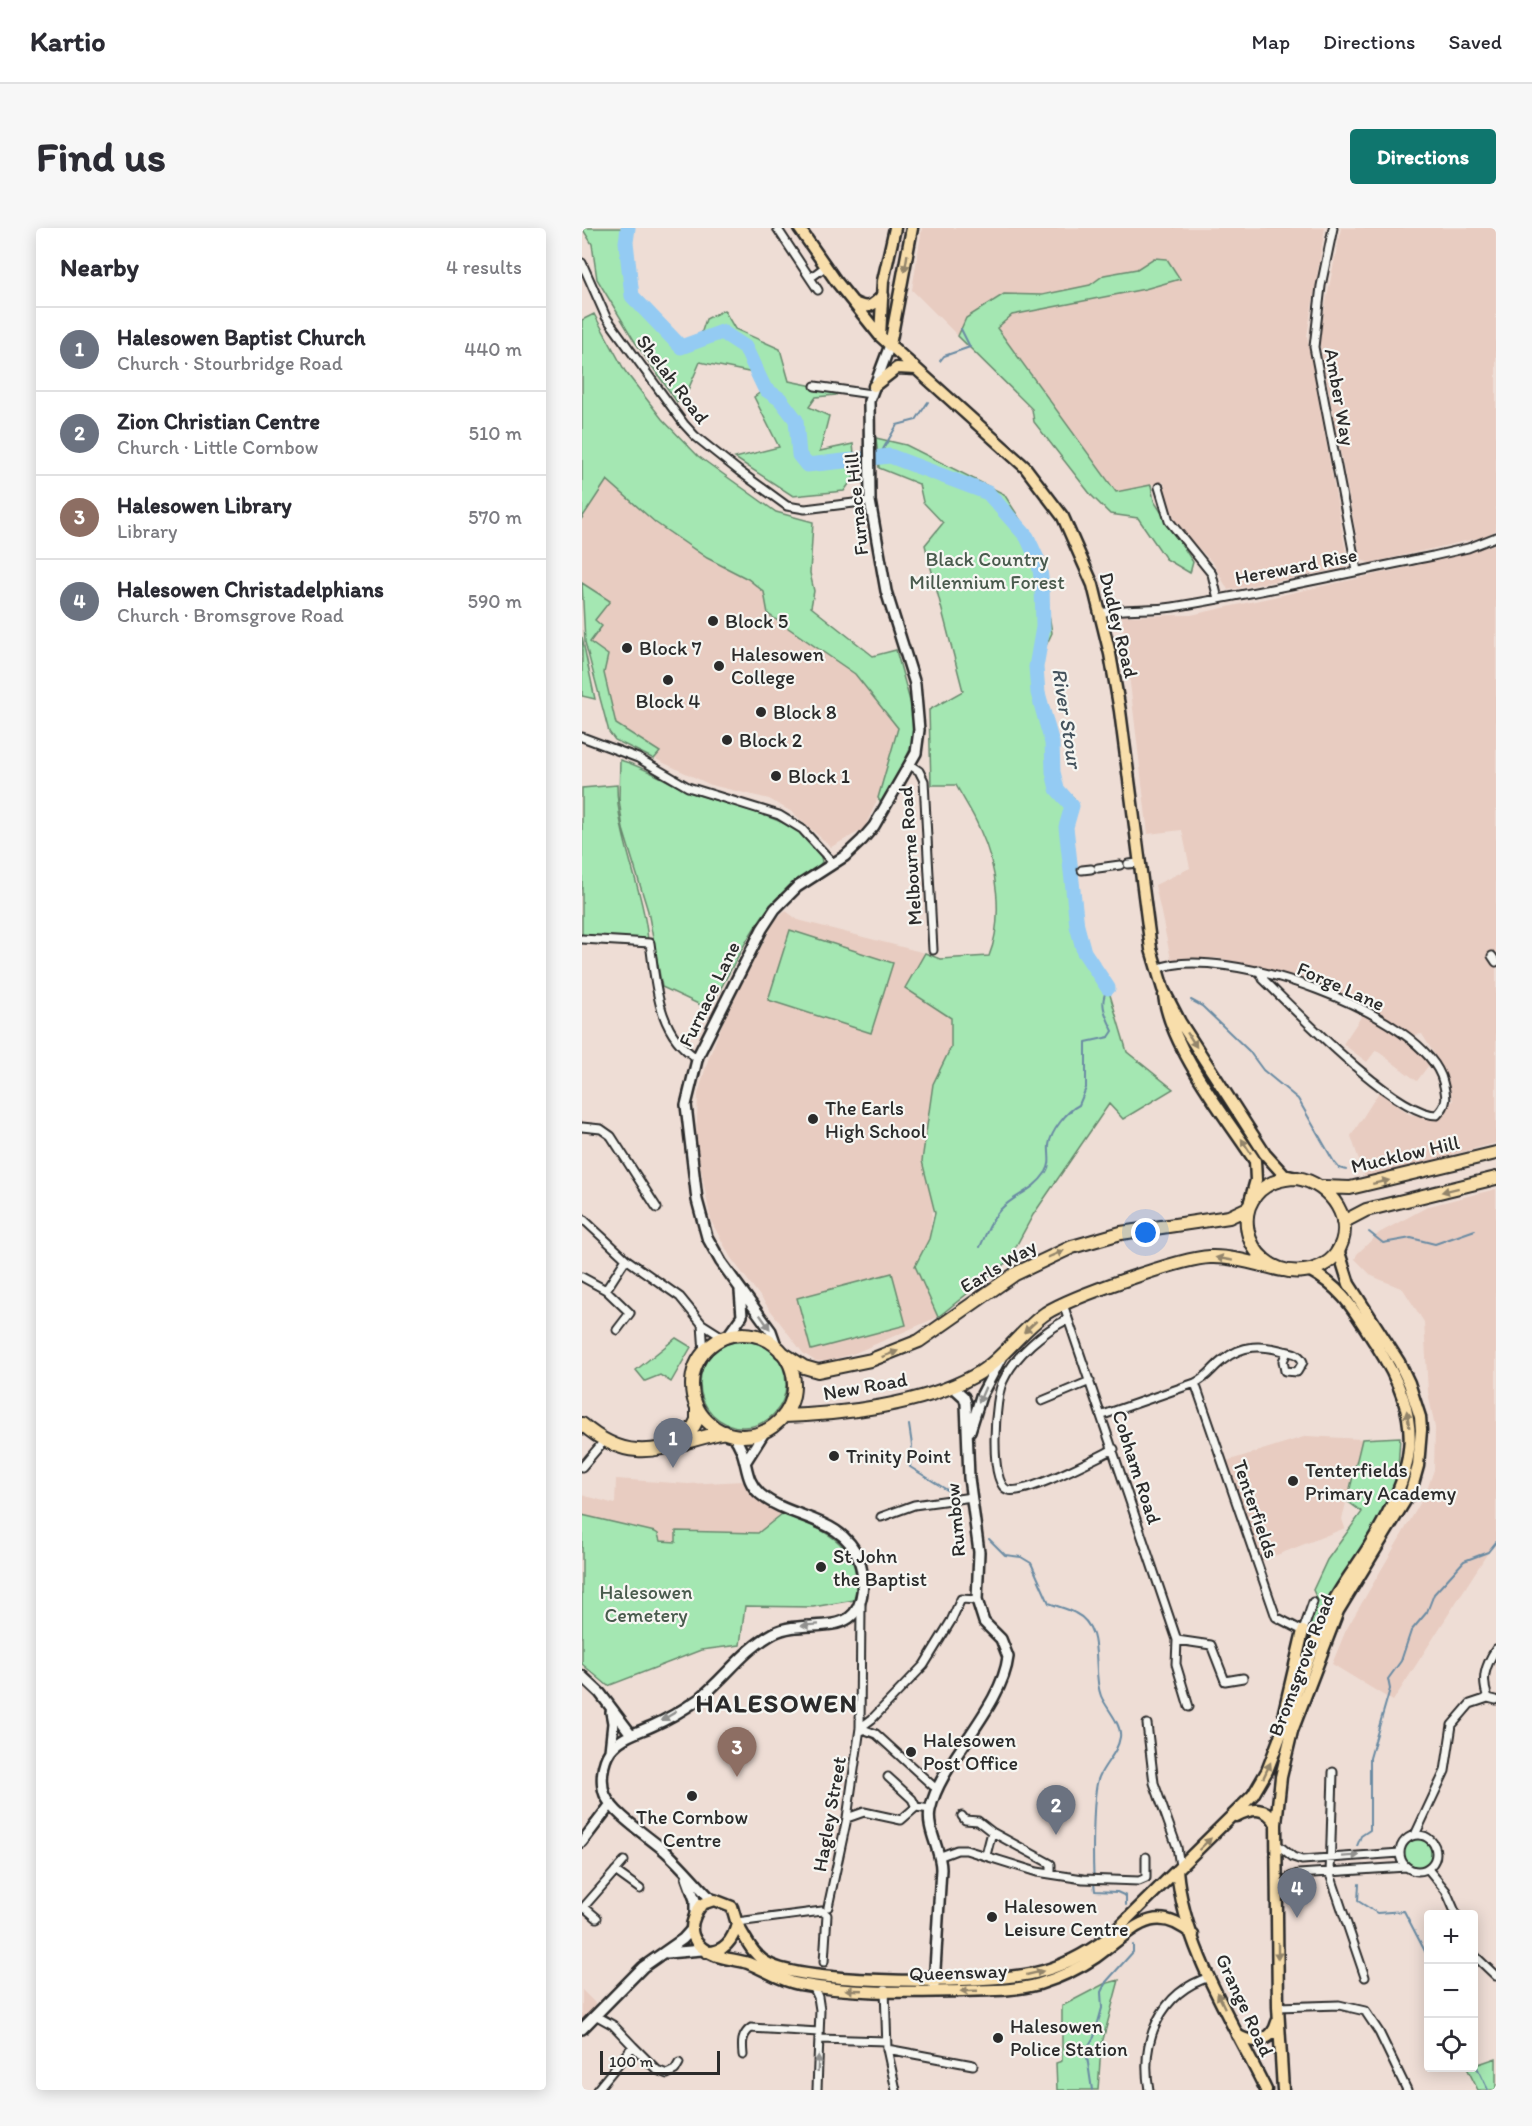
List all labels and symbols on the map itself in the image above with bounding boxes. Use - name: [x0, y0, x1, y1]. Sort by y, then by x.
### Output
- one-way arrow: [901, 254, 910, 273]
- street label: Shelah Road: [632, 329, 714, 429]
- street label: Amber Way: [1320, 346, 1360, 448]
- street label: Furnace Hill: [839, 451, 873, 557]
- street label: Hereward Rise: [1233, 542, 1359, 590]
- park label: Black Country Millennium Forest: [909, 547, 1065, 594]
- street label: Dudley Road: [1094, 570, 1144, 680]
- place label: Block 5: [725, 609, 788, 633]
- marker: Block 5: [706, 614, 720, 628]
- place label: Block 7: [639, 636, 702, 660]
- marker: Block 7: [620, 641, 634, 655]
- place label: Halesowen College: [731, 642, 824, 689]
- marker: Halesowen College: [712, 659, 726, 673]
- water label: River Stour: [1047, 666, 1088, 772]
- marker: Block 4: [661, 673, 675, 687]
- place label: Block 4: [636, 689, 700, 713]
- place label: Block 8: [773, 700, 837, 724]
- marker: Block 8: [754, 705, 768, 719]
- place label: Block 2: [739, 728, 803, 752]
- marker: Block 2: [720, 733, 734, 747]
- place label: Block 1: [788, 764, 850, 788]
- marker: Block 1: [769, 769, 783, 783]
- street label: Melbourne Road: [893, 785, 927, 926]
- street label: Furnace Lane: [673, 937, 745, 1051]
- street label: Forge Lane: [1293, 956, 1389, 1016]
- one-way arrow: [1186, 1031, 1197, 1048]
- place label: The Earls High School: [825, 1096, 927, 1143]
- marker: The Earls High School: [806, 1112, 820, 1126]
- street label: Mucklow Hill: [1348, 1130, 1462, 1178]
- one-way arrow: [1240, 1138, 1251, 1155]
- one-way arrow: [1372, 1176, 1390, 1186]
- one-way arrow: [1441, 1186, 1459, 1195]
- your location: [1131, 1218, 1160, 1247]
- street label: Earls Way: [955, 1234, 1041, 1298]
- one-way arrow: [1048, 1249, 1066, 1259]
- one-way arrow: [1215, 1254, 1234, 1263]
- one-way arrow: [759, 1314, 771, 1330]
- one-way arrow: [1024, 1320, 1038, 1334]
- one-way arrow: [881, 1348, 899, 1358]
- street label: New Road: [821, 1367, 909, 1405]
- one-way arrow: [977, 1387, 987, 1405]
- street label: Cobham Road: [1107, 1407, 1167, 1527]
- one-way arrow: [1404, 1409, 1413, 1428]
- pin: 1: [654, 1418, 692, 1468]
- place label: Trinity Point: [846, 1444, 951, 1468]
- marker: Trinity Point: [827, 1449, 841, 1463]
- street label: Tenterfields: [1228, 1457, 1284, 1561]
- place label: Tenterfields Primary Academy: [1305, 1458, 1457, 1505]
- marker: Tenterfields Primary Academy: [1286, 1474, 1300, 1488]
- street label: Rumbow: [940, 1482, 970, 1558]
- place label: St John the Baptist: [833, 1544, 927, 1591]
- marker: St John the Baptist: [814, 1560, 828, 1574]
- park label: Halesowen Cemetery: [600, 1580, 692, 1627]
- street label: Bromsgrove Road: [1263, 1590, 1339, 1740]
- one-way arrow: [800, 1620, 819, 1630]
- district label: HALESOWEN: [696, 1687, 858, 1719]
- one-way arrow: [661, 1710, 677, 1721]
- pin: 3: [718, 1728, 756, 1777]
- place label: Halesowen Post Office: [923, 1728, 1018, 1775]
- marker: Halesowen Post Office: [904, 1745, 918, 1759]
- street label: Hagley Street: [807, 1754, 851, 1874]
- one-way arrow: [1262, 1761, 1271, 1778]
- pin: 2: [1036, 1786, 1076, 1835]
- marker: The Cornbow Centre: [685, 1789, 699, 1803]
- place label: The Cornbow Centre: [636, 1805, 748, 1852]
- one-way arrow: [1198, 1837, 1213, 1851]
- one-way arrow: [1341, 1851, 1360, 1861]
- pin: 4: [1278, 1868, 1316, 1918]
- place label: Halesowen Leisure Centre: [1004, 1894, 1129, 1941]
- marker: Halesowen Leisure Centre: [985, 1910, 999, 1924]
- one-way arrow: [1273, 1942, 1283, 1961]
- street label: Grange Road: [1211, 1950, 1279, 2060]
- street label: Queensway: [909, 1958, 1008, 1986]
- one-way arrow: [1025, 1967, 1044, 1977]
- one-way arrow: [845, 1986, 864, 1995]
- one-way arrow: [959, 1986, 978, 1995]
- one-way arrow: [1216, 1992, 1225, 2009]
- place label: Halesowen Police Station: [1010, 2014, 1128, 2061]
- marker: Halesowen Police Station: [991, 2031, 1005, 2045]
- scale bar: [600, 2048, 720, 2076]
- one-way arrow: [813, 2055, 822, 2074]

